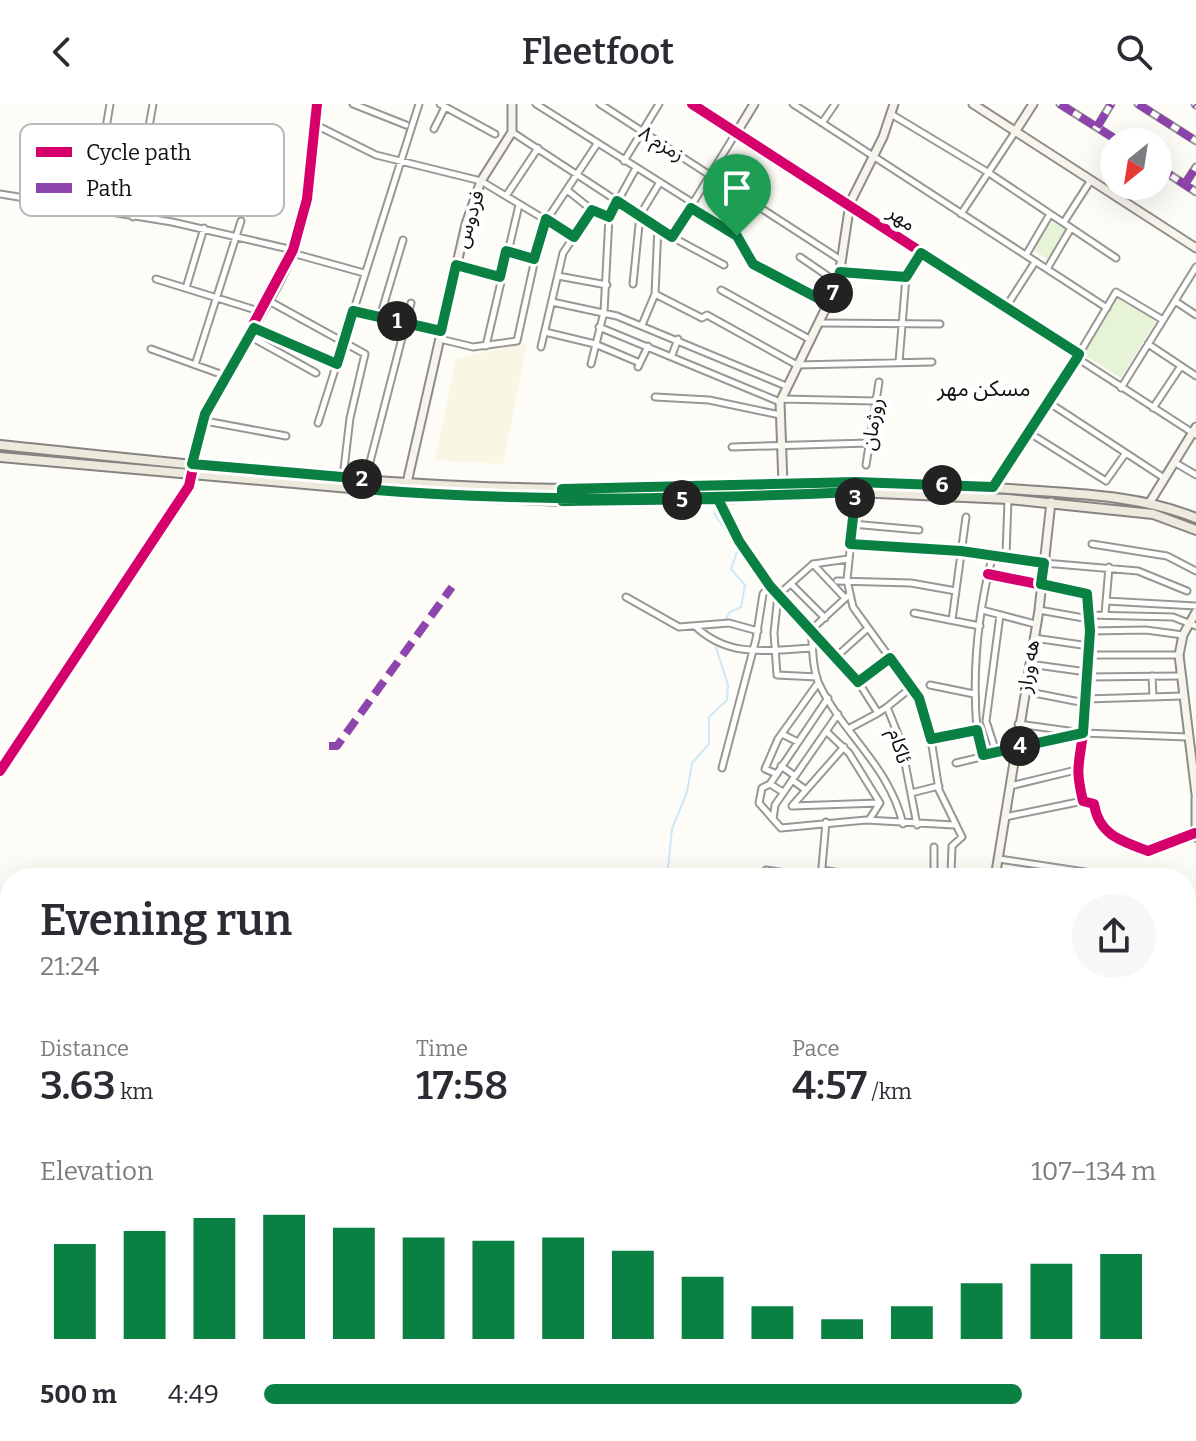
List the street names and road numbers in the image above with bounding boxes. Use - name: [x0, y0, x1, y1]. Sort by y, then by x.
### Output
- street label: زمزم ۸: [633, 120, 689, 169]
- street label: فردوس: [449, 187, 489, 251]
- street label: مهر: [883, 199, 921, 236]
- street label: روژمان: [856, 396, 888, 452]
- street label: هه وراز: [1012, 638, 1044, 695]
- street label: ئاکام: [881, 726, 916, 767]

